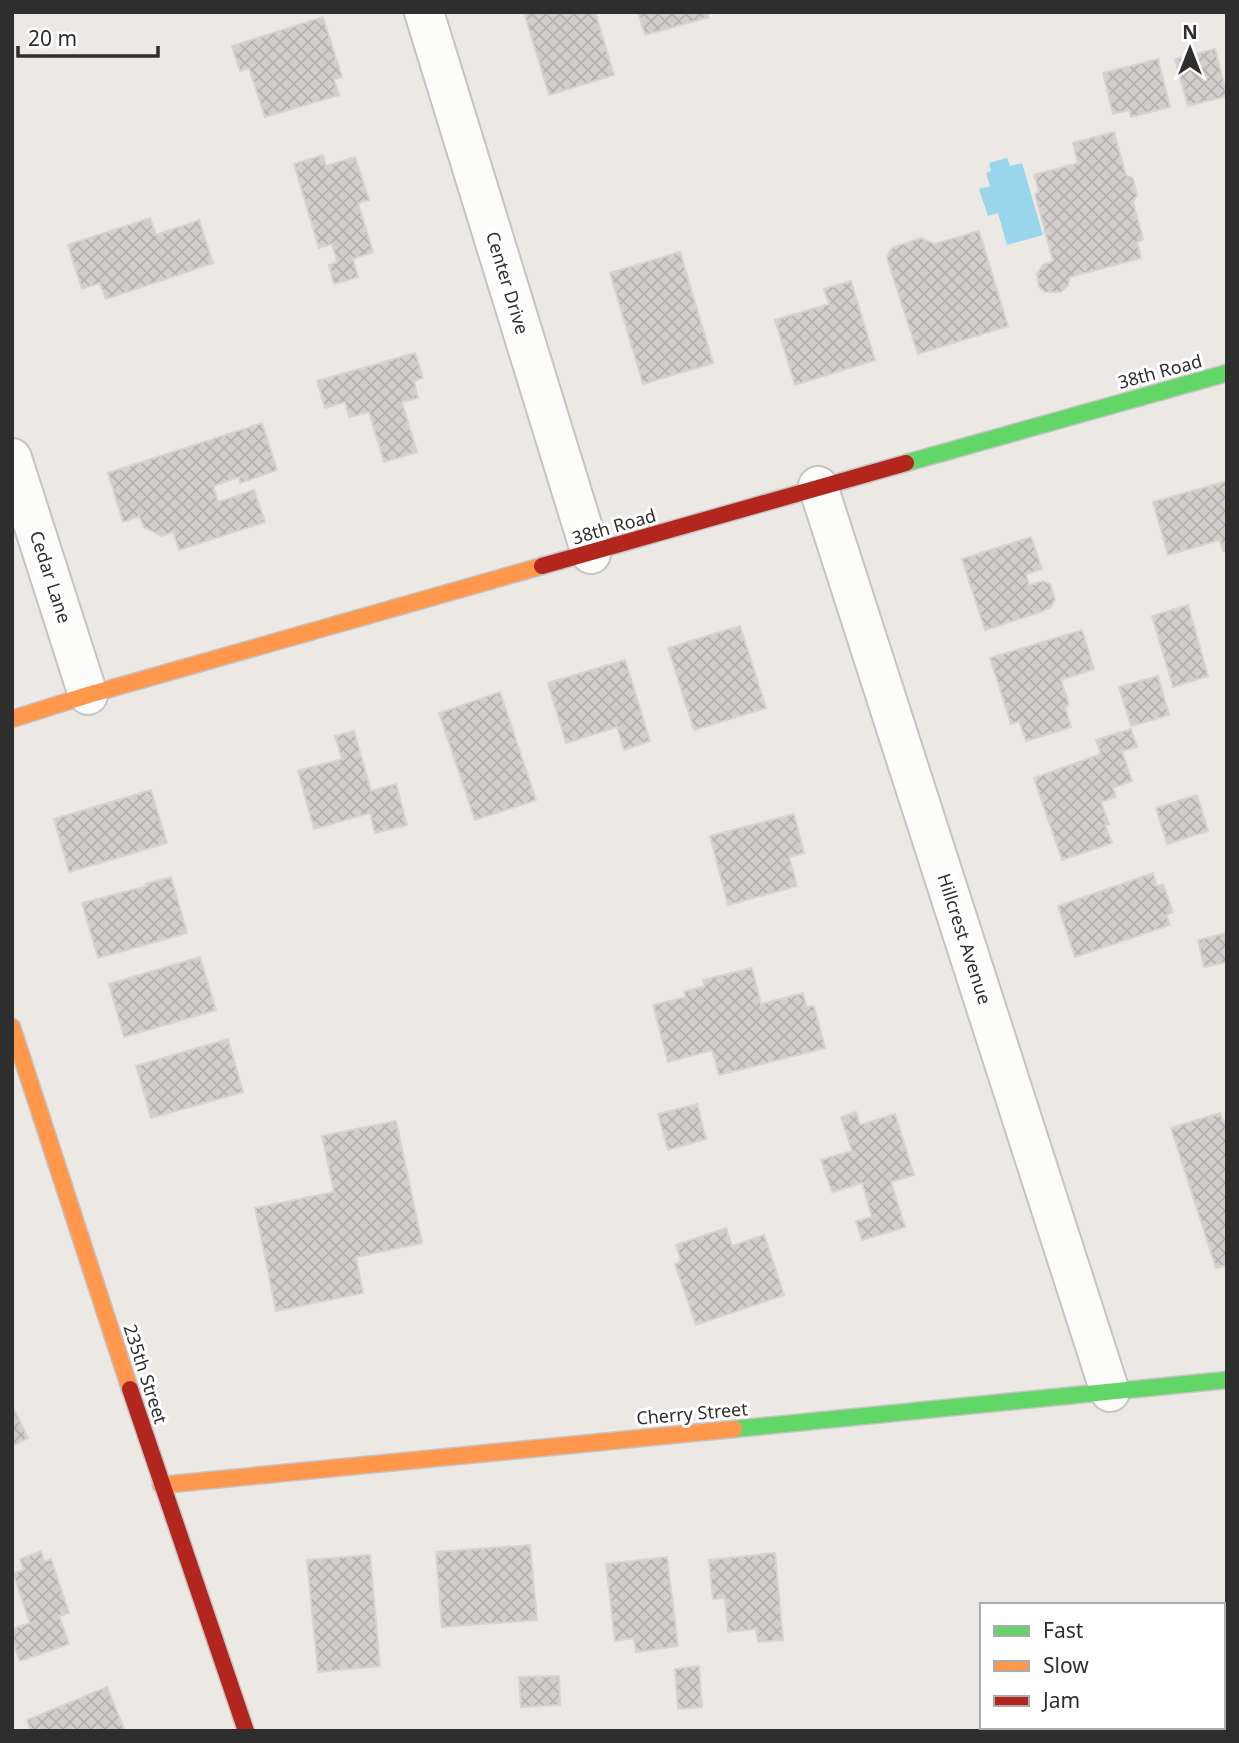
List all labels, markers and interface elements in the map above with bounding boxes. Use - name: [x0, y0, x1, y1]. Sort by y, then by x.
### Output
- scale bar: [18, 14, 158, 58]
- north arrow: [1155, 14, 1225, 84]
- text: N: [1182, 19, 1198, 45]
- text: 20 m: [28, 24, 77, 52]
- street label: Center Drive: [481, 229, 535, 337]
- street label: 38th Road: [1115, 348, 1204, 394]
- street label: 38th Road: [569, 503, 658, 549]
- street label: Cedar Lane: [25, 528, 77, 626]
- street label: Hillcrest Avenue: [933, 870, 997, 1007]
- street label: 235th Street: [119, 1321, 174, 1427]
- street label: Cherry Street: [635, 1396, 749, 1430]
- legend: [980, 1603, 1225, 1729]
- text: Fast: [1043, 1616, 1084, 1644]
- text: Slow: [1043, 1651, 1089, 1679]
- text: Jam: [1041, 1686, 1080, 1714]

